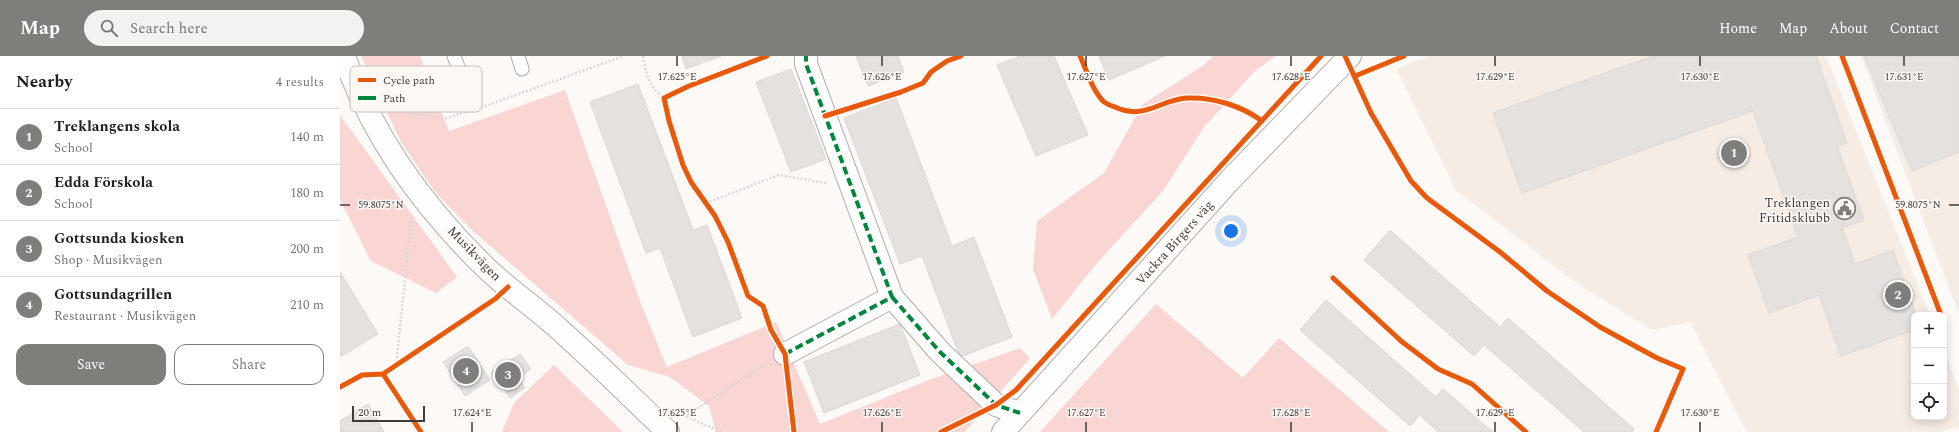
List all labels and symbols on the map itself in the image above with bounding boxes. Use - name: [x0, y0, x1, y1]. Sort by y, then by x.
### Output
- legend: [350, 66, 482, 112]
- text: 17.625°E: [657, 69, 697, 85]
- text: 17.626°E: [862, 69, 902, 85]
- text: 17.627°E: [1066, 69, 1106, 85]
- text: 17.628°E: [1271, 69, 1311, 85]
- text: 17.629°E: [1475, 69, 1515, 85]
- text: 17.630°E: [1680, 69, 1720, 85]
- text: 17.631°E: [1884, 69, 1924, 85]
- text: Cycle path: [383, 72, 435, 89]
- text: Path: [383, 90, 405, 107]
- pin: 1: [1721, 138, 1747, 168]
- place label: Treklangen Fritidsklubb: [1759, 193, 1830, 228]
- street label: Vackra Birgers väg: [1131, 196, 1218, 290]
- public building icon: Treklangen Fritidsklubb: [1832, 196, 1858, 222]
- text: 59.8075°N: [358, 197, 404, 213]
- text: 59.8075°N: [1895, 197, 1941, 213]
- your location: [1221, 221, 1241, 241]
- street label: Musikvägen: [443, 222, 506, 286]
- pin: 2: [1885, 280, 1911, 310]
- pin: 4: [453, 356, 479, 386]
- pin: 3: [495, 360, 521, 390]
- scale bar: [352, 404, 425, 423]
- text: 17.624°E: [452, 405, 492, 421]
- text: 17.625°E: [657, 405, 697, 421]
- text: 17.626°E: [862, 405, 902, 421]
- text: 17.627°E: [1066, 405, 1106, 421]
- text: 17.628°E: [1271, 405, 1311, 421]
- text: 17.629°E: [1475, 405, 1515, 421]
- text: 17.630°E: [1680, 405, 1720, 421]

